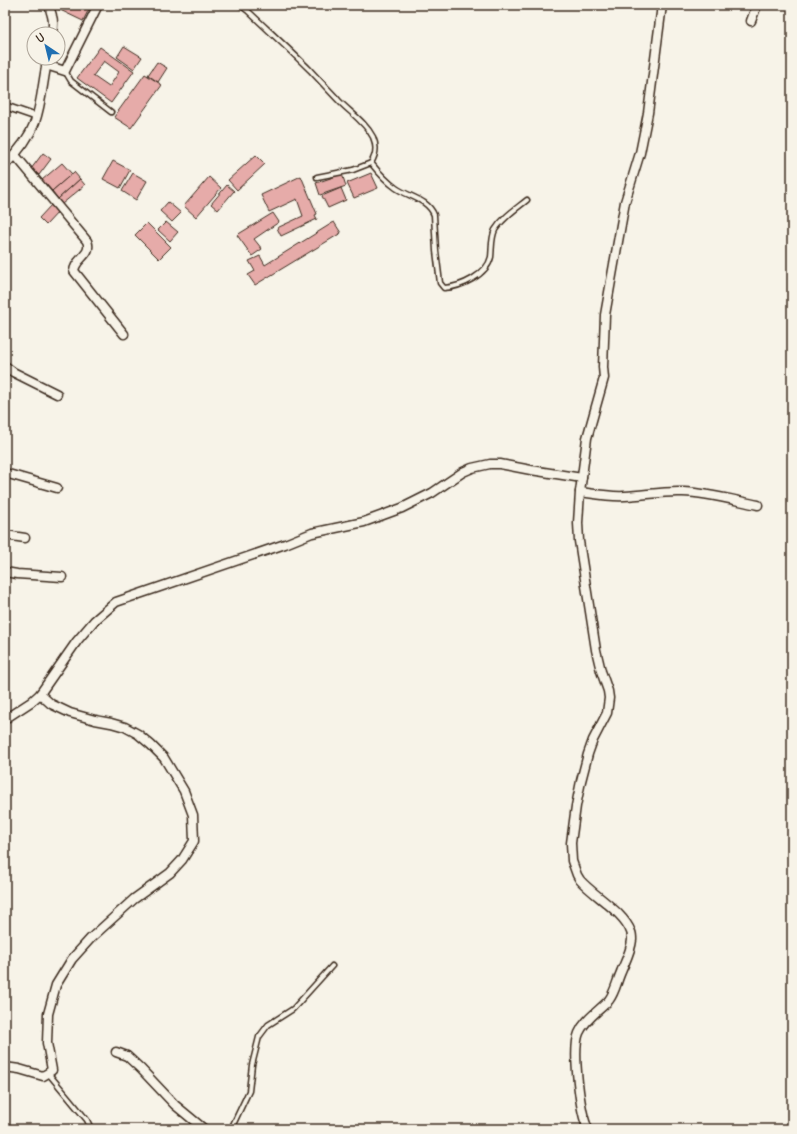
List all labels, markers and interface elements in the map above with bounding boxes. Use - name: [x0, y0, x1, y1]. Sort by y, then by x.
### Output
- north arrow: [26, 26, 66, 66]
- text: U: [33, 30, 47, 46]

